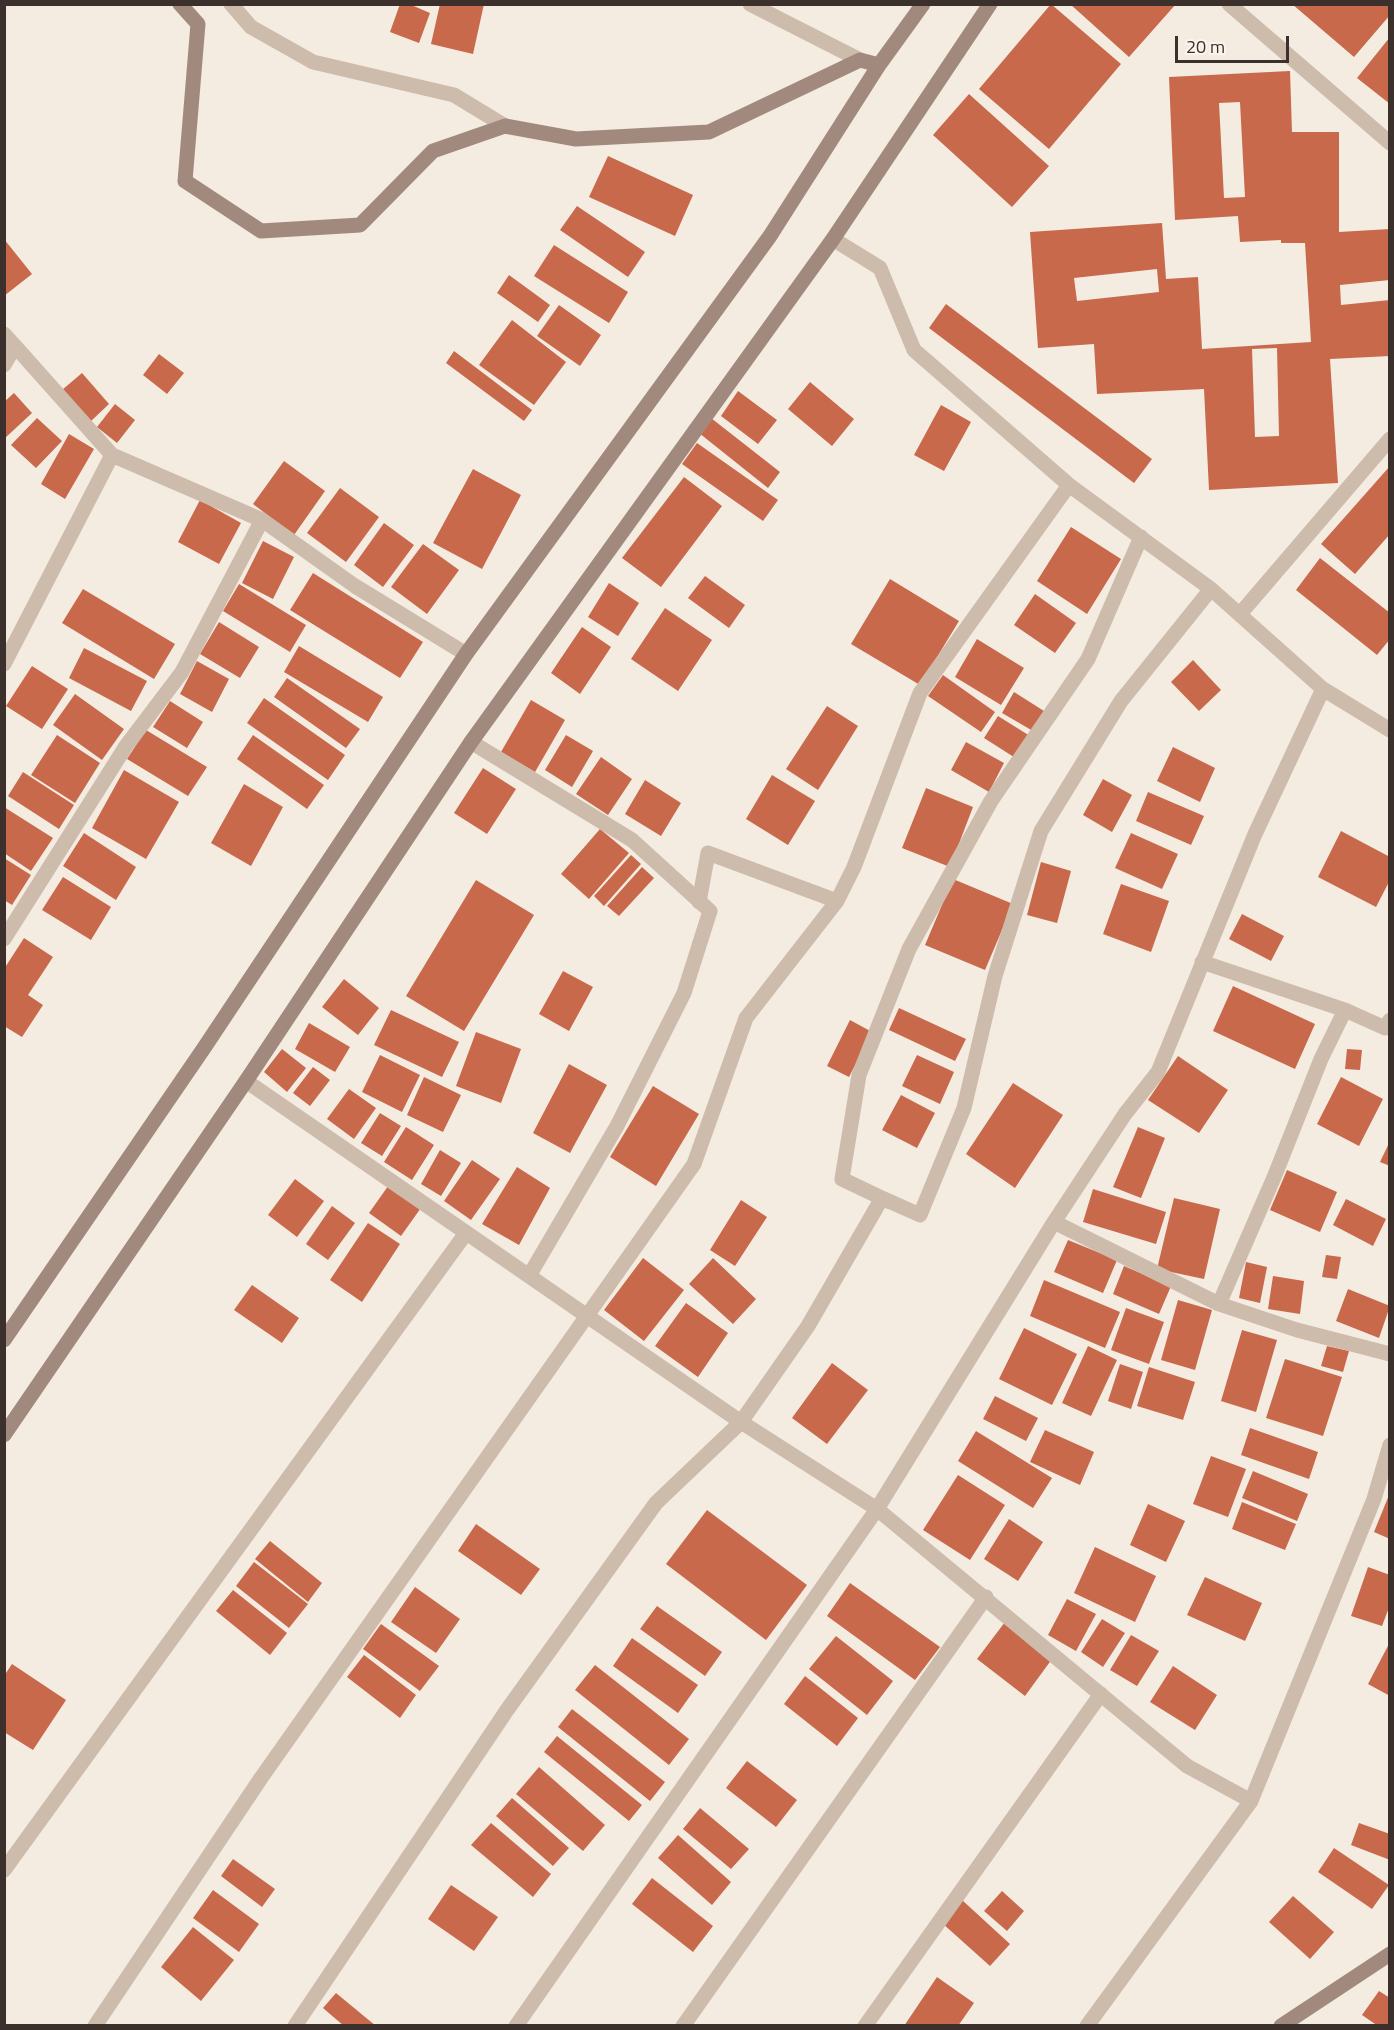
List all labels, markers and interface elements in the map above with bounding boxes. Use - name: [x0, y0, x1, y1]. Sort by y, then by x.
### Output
- scale bar: [1178, 24, 1292, 62]
- text: 20 m: [1186, 33, 1225, 60]

